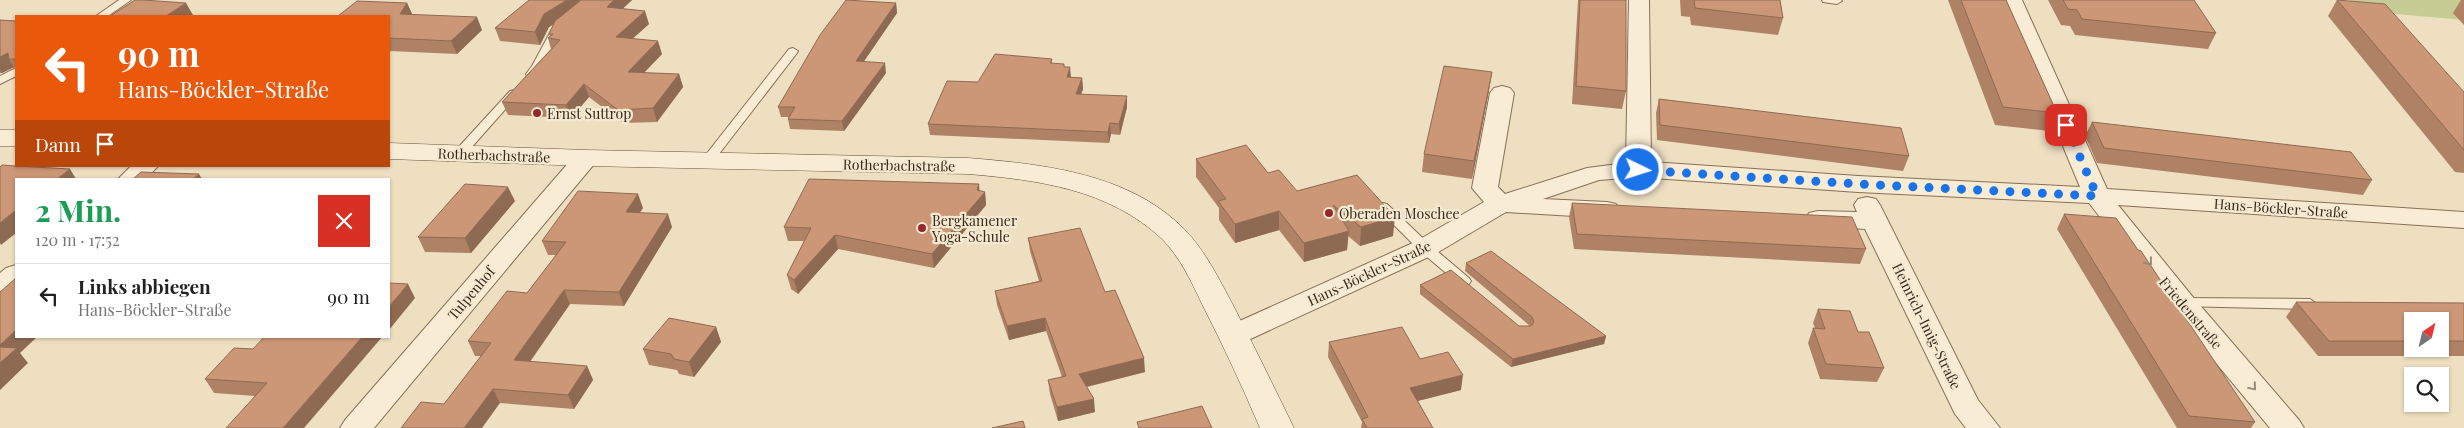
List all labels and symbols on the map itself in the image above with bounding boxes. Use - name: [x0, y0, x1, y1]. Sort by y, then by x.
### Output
- place label: Ernst Suttrop: [547, 104, 631, 123]
- pin: [2045, 104, 2087, 146]
- marker: Ernst Suttrop: [531, 107, 543, 119]
- position arrow: [1611, 143, 1663, 195]
- street label: Rotherbachstraße: [437, 144, 551, 166]
- street label: Rotherbachstraße: [843, 155, 955, 175]
- street label: Hans-Böckler-Straße: [2213, 194, 2349, 222]
- place label: Oberaden Moschee: [1339, 204, 1460, 223]
- marker: Oberaden Moschee: [1323, 207, 1335, 219]
- place label: Bergkamener Yoga-Schule: [931, 211, 1018, 246]
- marker: Bergkamener Yoga-Schule: [916, 222, 928, 234]
- street label: Hans-Böckler-Straße: [1304, 236, 1434, 310]
- one-way arrow: [2144, 256, 2153, 265]
- street label: Heinrich-Imig-Straße: [1888, 260, 1966, 392]
- street label: Tulpenhof: [443, 261, 500, 324]
- street label: Friedenstraße: [2155, 273, 2227, 353]
- north arrow: [2404, 312, 2449, 358]
- one-way arrow: [2247, 381, 2256, 390]

